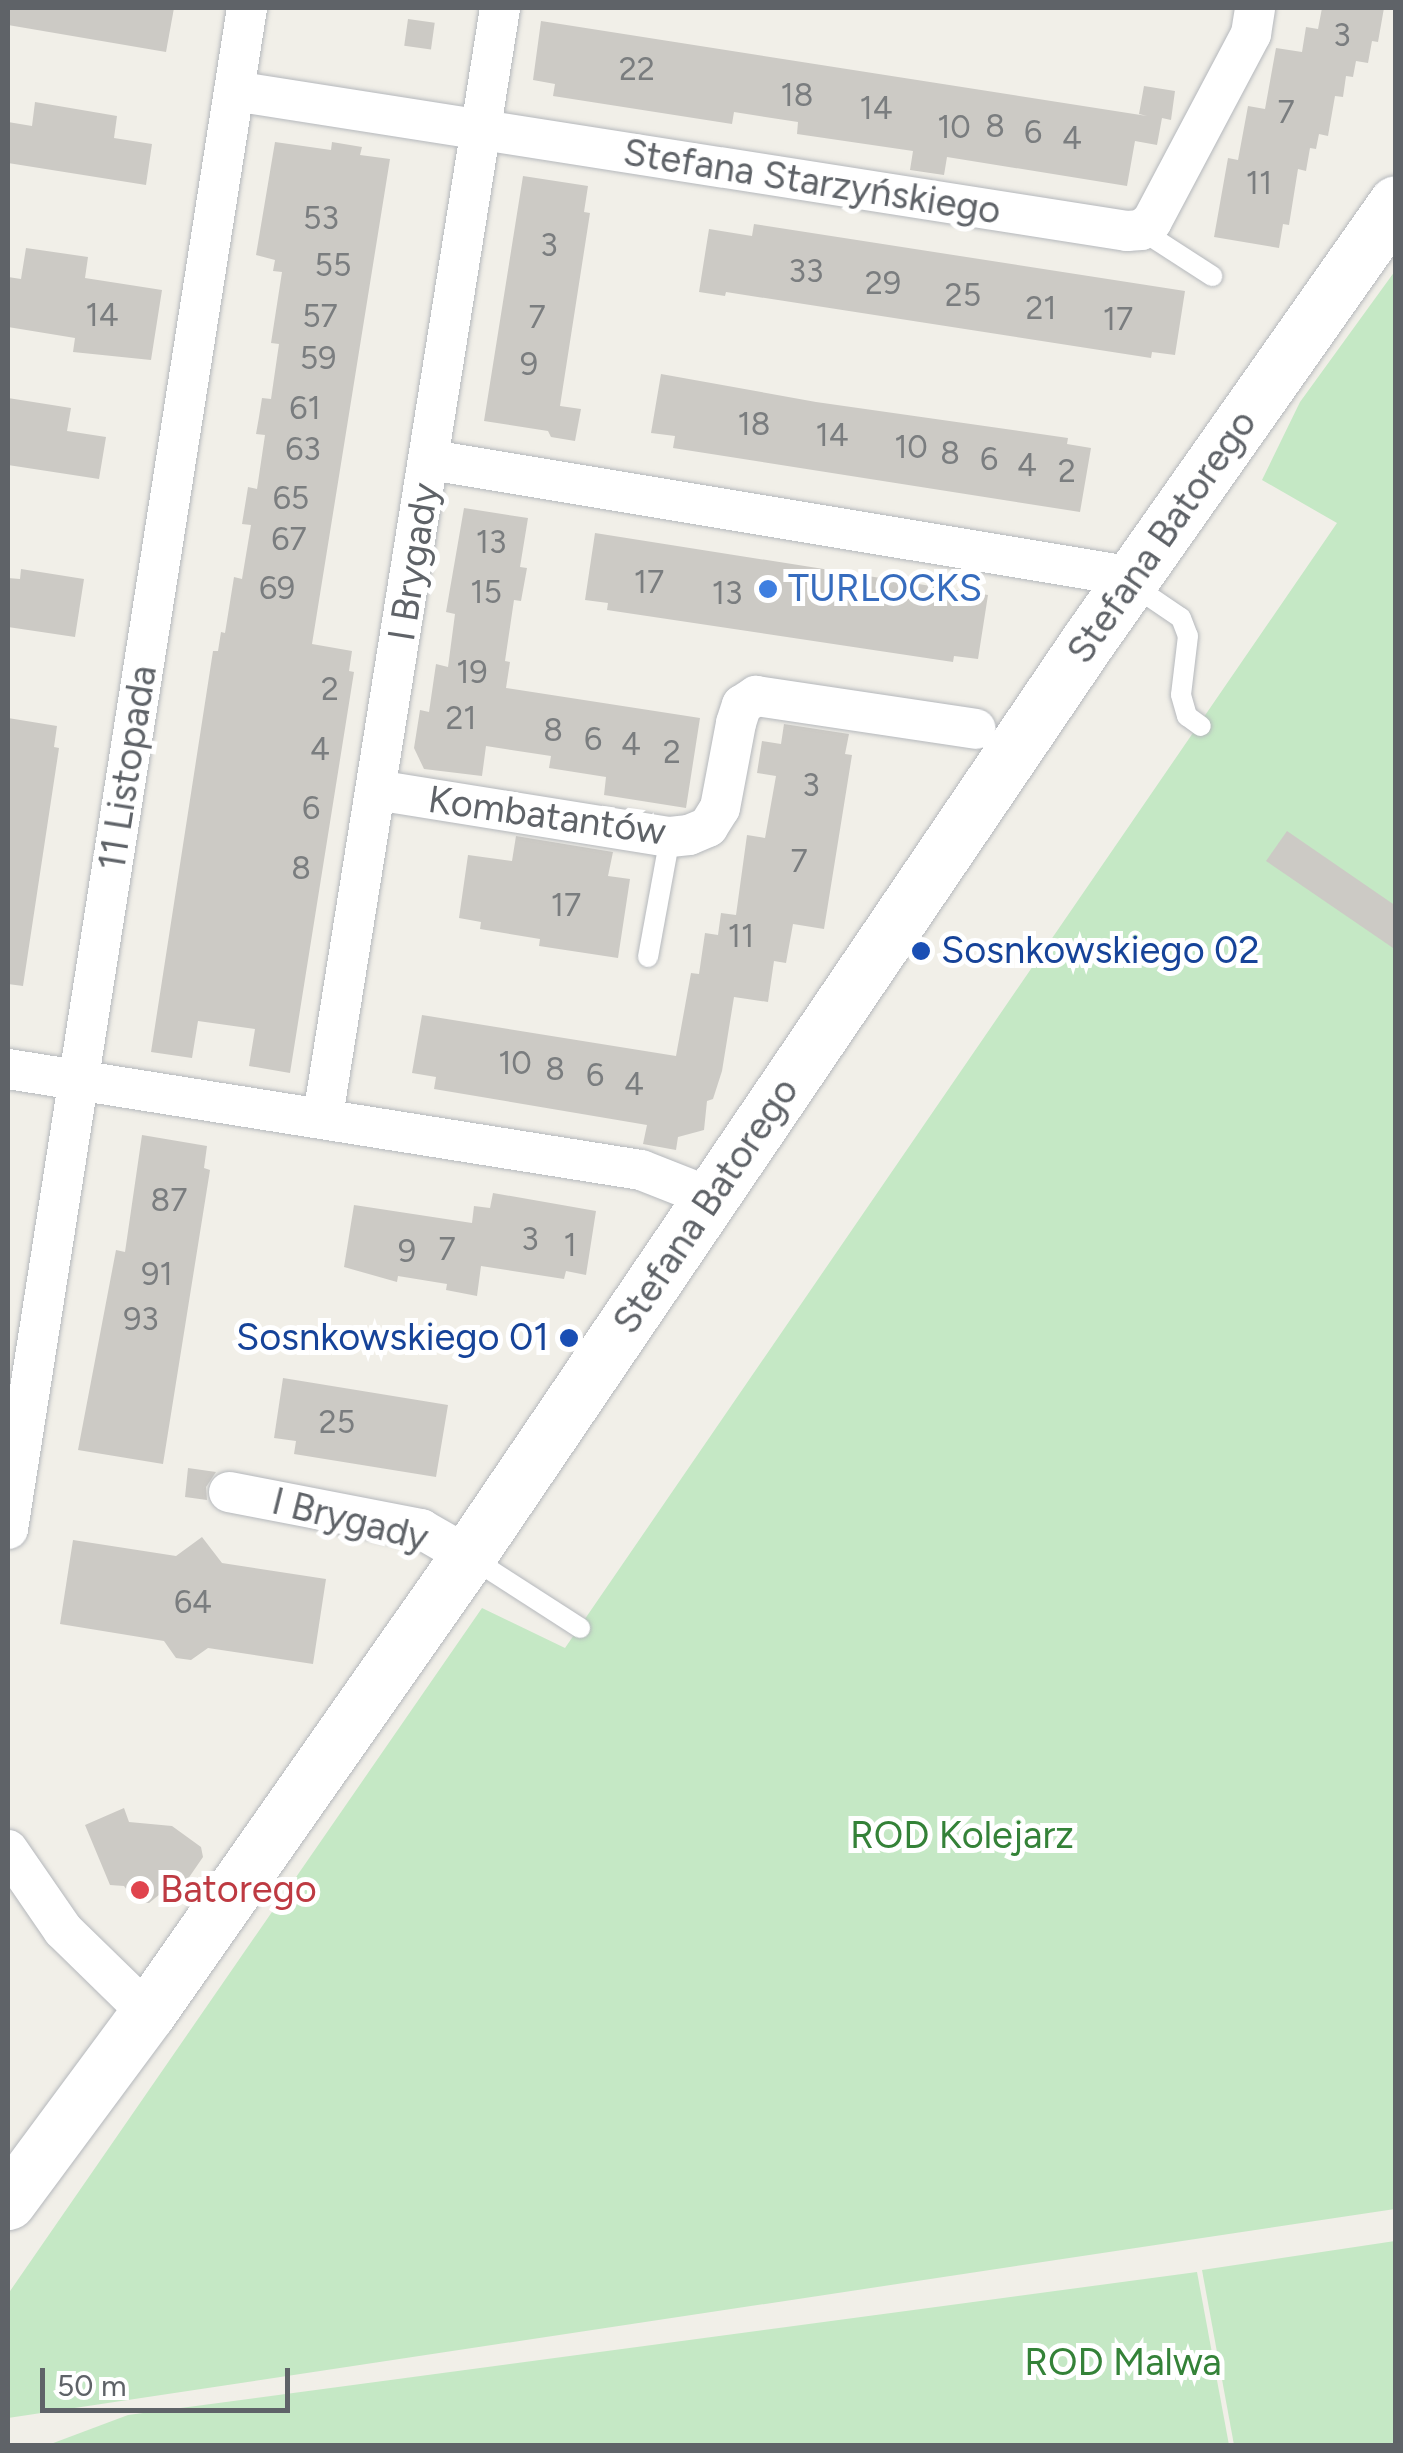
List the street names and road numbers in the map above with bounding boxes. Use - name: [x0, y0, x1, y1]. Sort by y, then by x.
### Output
- street label: Stefana Starzyńskiego: [620, 130, 1004, 234]
- street label: Stefana Batorego: [1058, 402, 1266, 672]
- street label: I Brygady: [379, 480, 449, 644]
- street label: 11 Listopada: [89, 662, 167, 874]
- street label: Kombatantów: [425, 777, 669, 855]
- street label: Stefana Batorego: [604, 1070, 808, 1342]
- street label: I Brygady: [267, 1479, 433, 1561]

